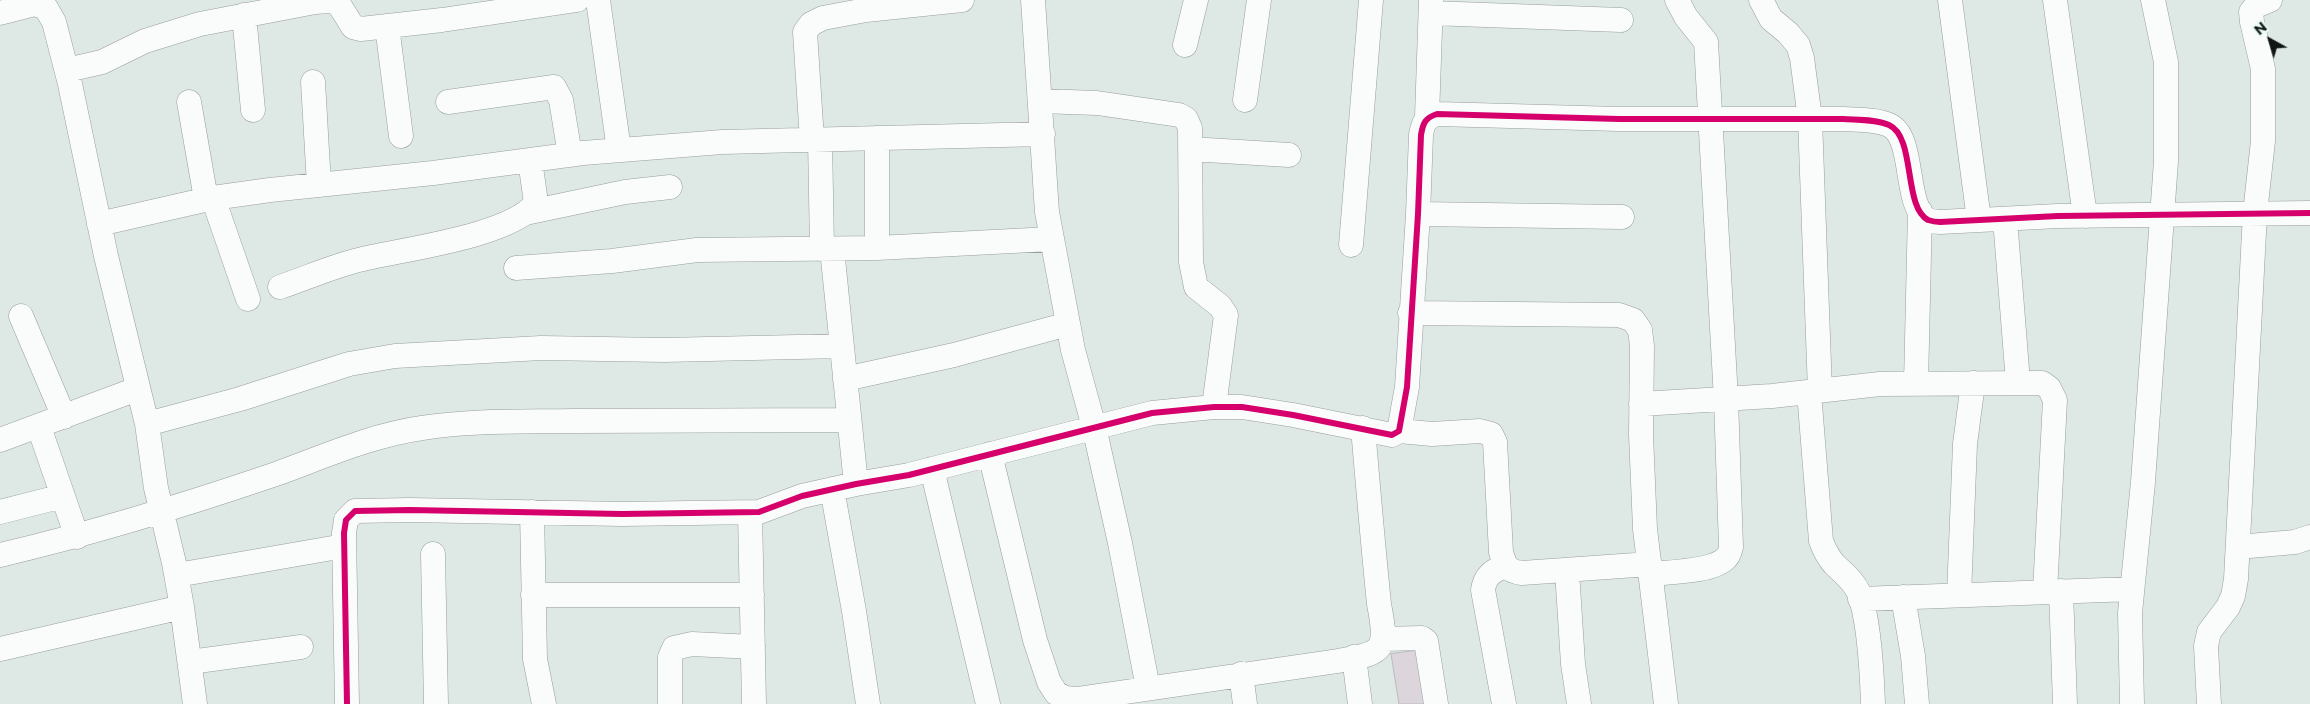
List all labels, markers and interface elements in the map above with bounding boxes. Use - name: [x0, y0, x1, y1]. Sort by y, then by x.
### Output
- north arrow: [2245, 15, 2295, 65]
- text: N: [2251, 18, 2271, 39]

